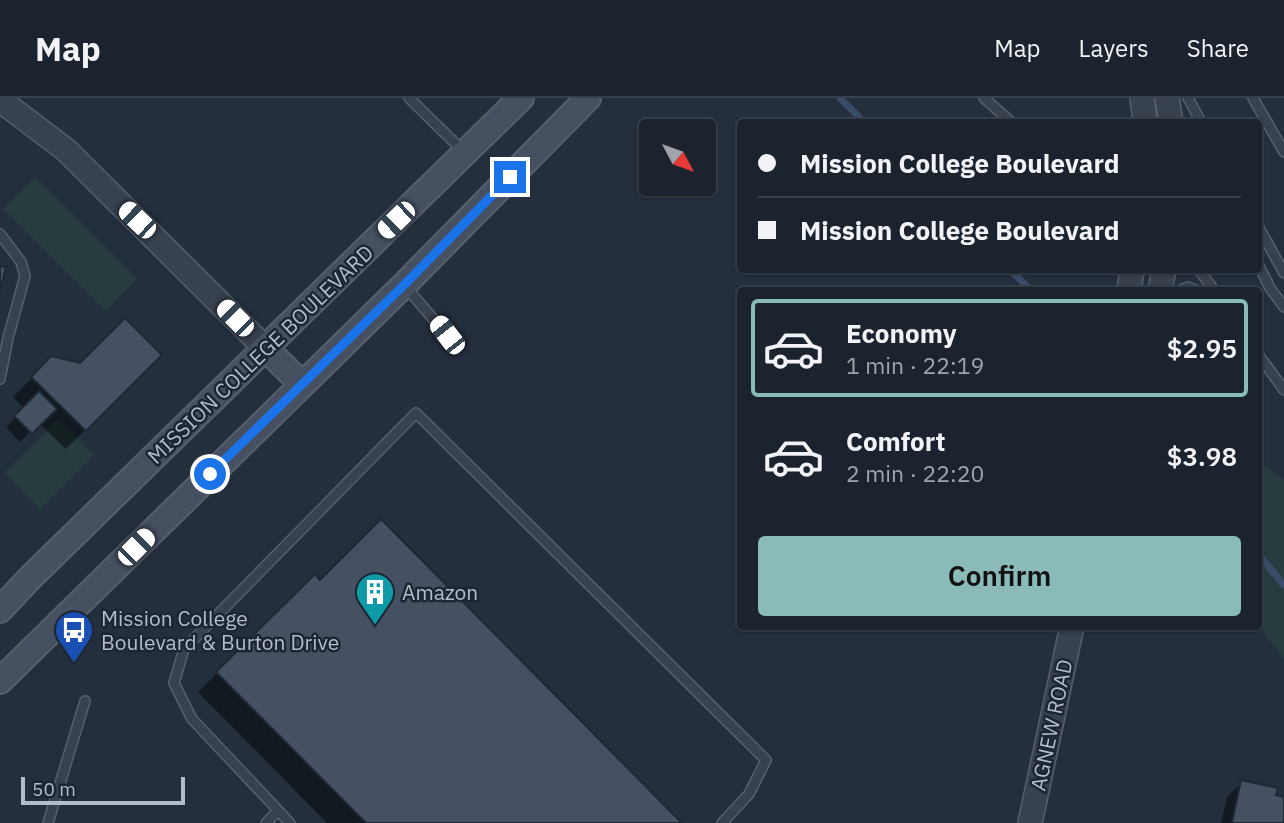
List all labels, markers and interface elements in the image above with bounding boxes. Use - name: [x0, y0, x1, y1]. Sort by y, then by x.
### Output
- text: Map: [35, 27, 101, 70]
- text: Map: [994, 32, 1041, 64]
- text: Layers: [1079, 32, 1149, 64]
- text: Share: [1187, 32, 1249, 64]
- north arrow: [639, 119, 716, 196]
- map controls: [639, 119, 716, 196]
- text: Mission College Boulevard: [800, 146, 1120, 180]
- route end: [494, 161, 526, 193]
- car: [115, 198, 160, 242]
- car: [374, 198, 419, 242]
- text: Mission College Boulevard: [800, 213, 1120, 247]
- street label: MISSION COLLEGE BOULEVARD: [141, 238, 379, 470]
- car: [213, 296, 258, 340]
- car: [426, 312, 469, 358]
- text: Economy: [846, 316, 957, 350]
- icon: car: [762, 317, 825, 380]
- text: $2.95: [1167, 331, 1237, 365]
- text: 1 min · 22:19: [846, 350, 984, 380]
- text: Comfort: [846, 424, 945, 458]
- icon: car: [762, 425, 825, 488]
- text: $3.98: [1167, 439, 1237, 473]
- route start: [194, 458, 226, 490]
- text: 2 min · 22:20: [846, 458, 984, 488]
- car: [114, 525, 159, 569]
- button: Confirm: [758, 536, 1241, 616]
- building icon: Amazon: [354, 571, 396, 626]
- place label: Amazon: [402, 578, 478, 606]
- place label: Mission College Boulevard & Burton Drive: [101, 604, 339, 656]
- bus stop icon: Mission College Boulevard & Burton Drive: [53, 609, 95, 664]
- street label: AGNEW ROAD: [1023, 657, 1079, 793]
- scale bar: [21, 774, 186, 806]
- text: 50 m: [32, 777, 76, 801]

